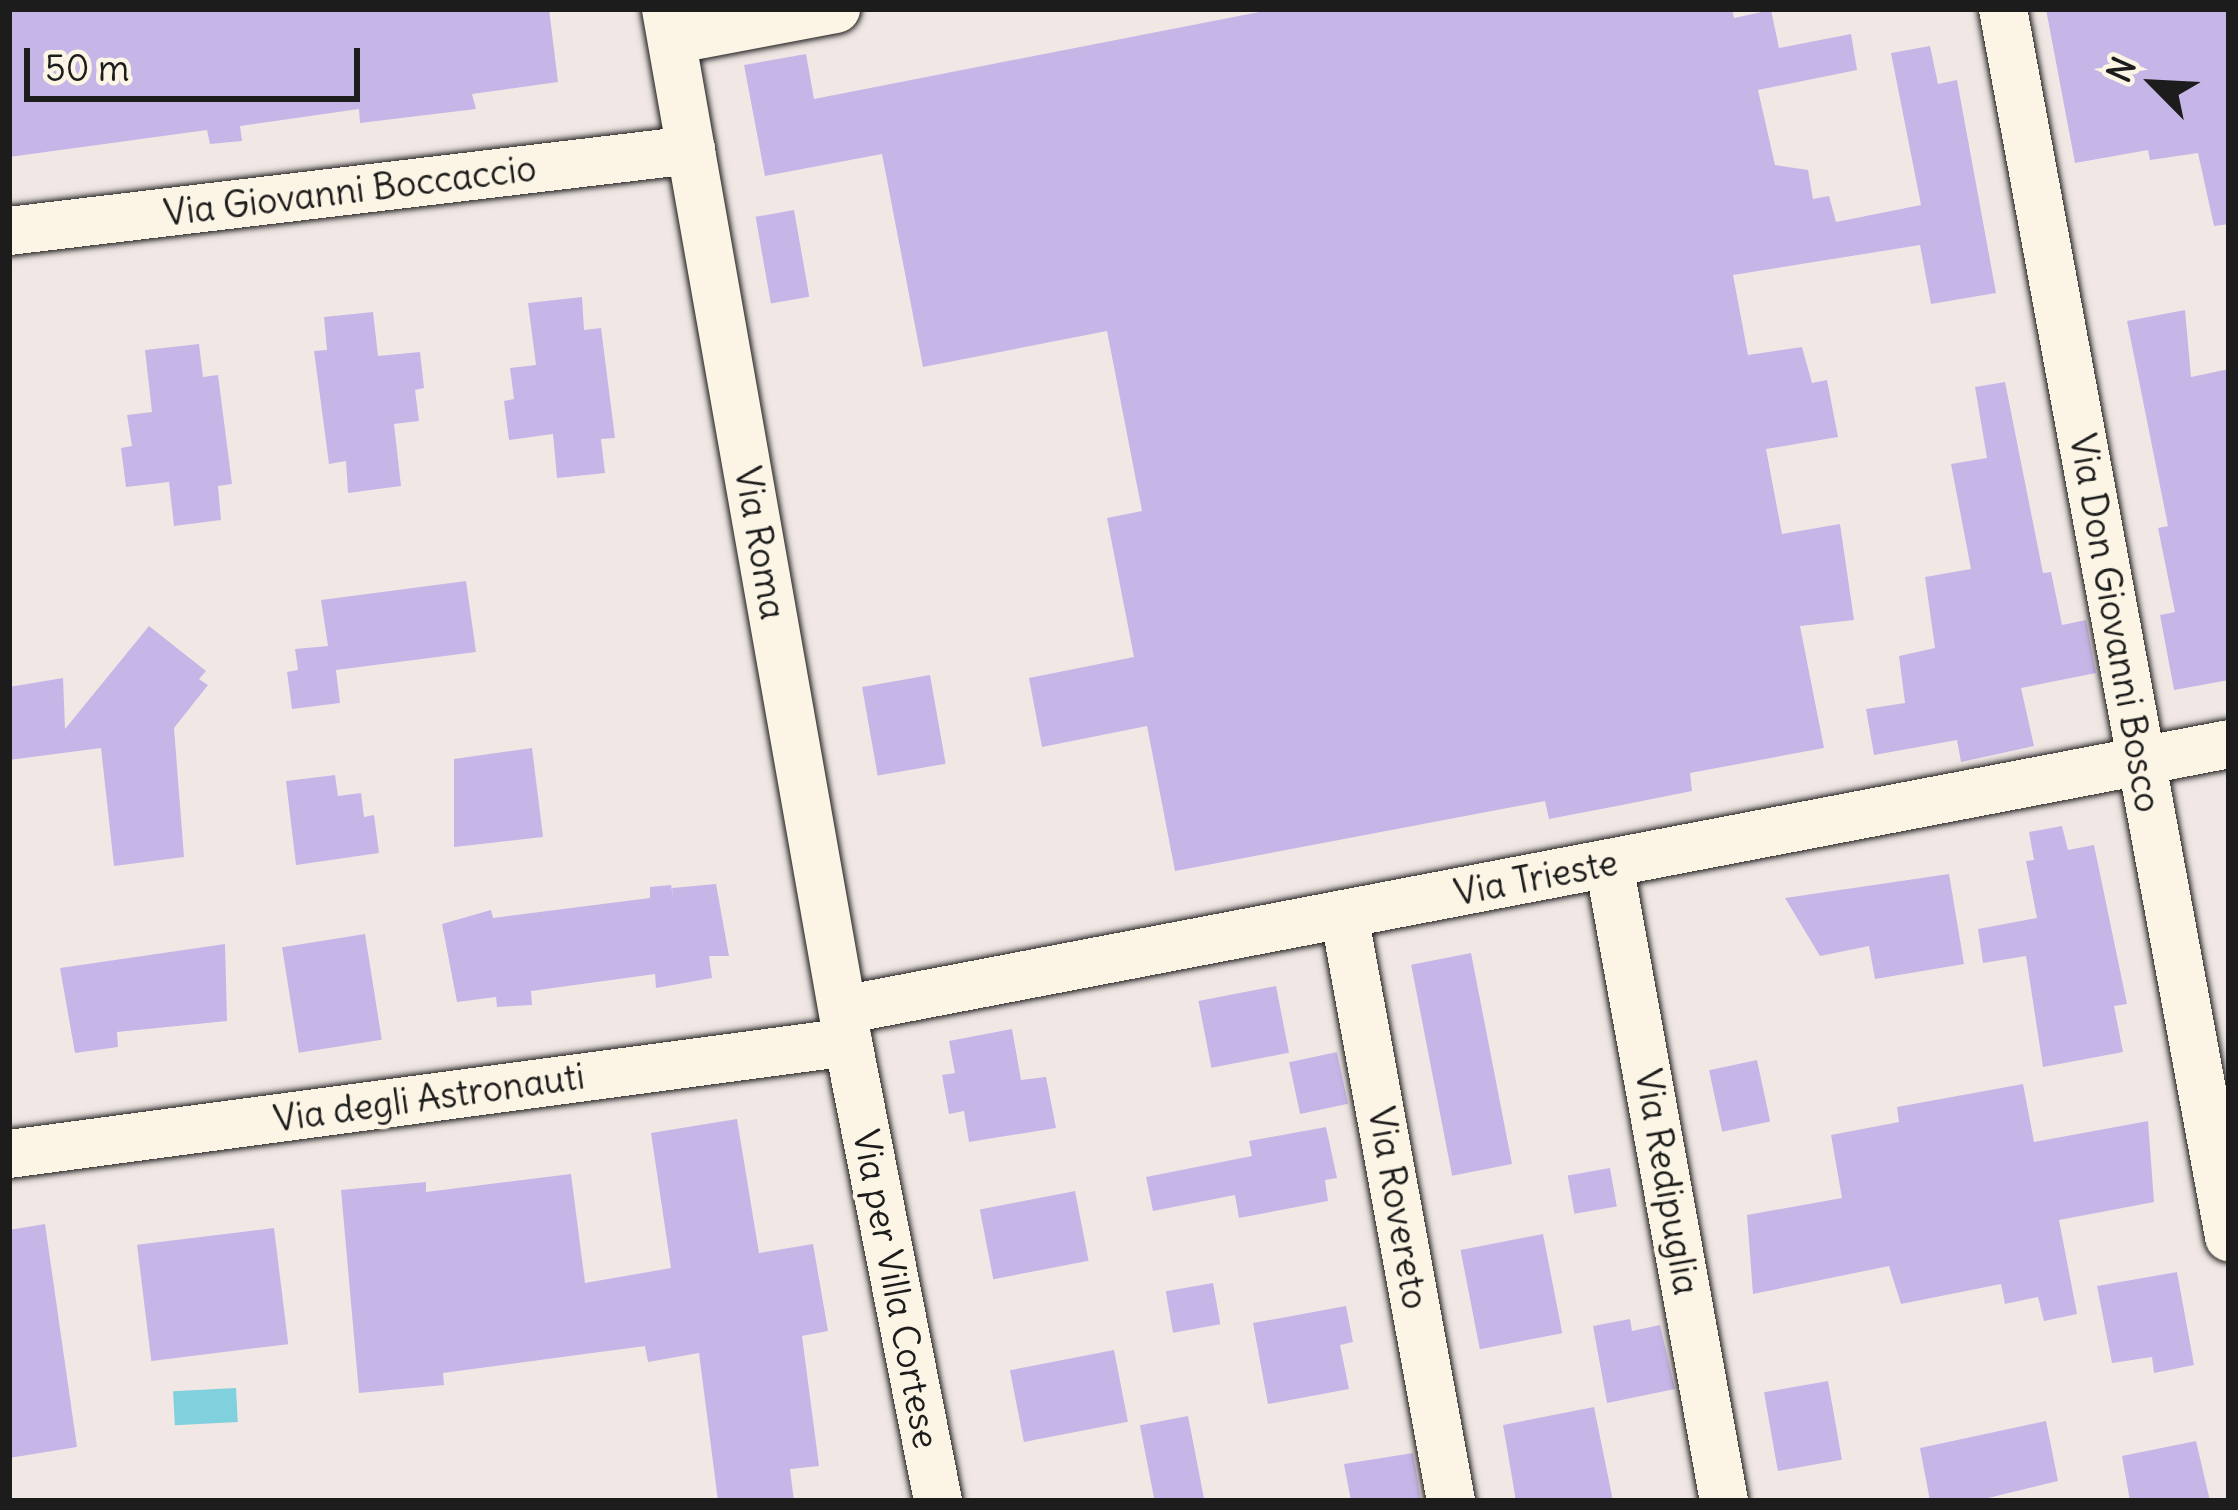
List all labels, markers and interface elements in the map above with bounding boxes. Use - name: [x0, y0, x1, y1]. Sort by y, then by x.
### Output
- scale bar: [30, 24, 366, 98]
- north arrow: [2094, 24, 2214, 144]
- text: 50 m: [45, 46, 130, 91]
- text: N: [2097, 50, 2145, 88]
- street label: Via Giovanni Boccaccio: [161, 147, 539, 235]
- street label: Via Don Giovanni Bosco: [2060, 430, 2170, 816]
- street label: Via Roma: [725, 463, 795, 623]
- street label: Via Trieste: [1451, 841, 1621, 915]
- street label: Via degli Astronauti: [271, 1055, 587, 1141]
- street label: Via Redipuglia: [1626, 1066, 1708, 1298]
- street label: Via Rovereto: [1359, 1103, 1437, 1313]
- street label: Via per Villa Cortese: [844, 1126, 948, 1452]

